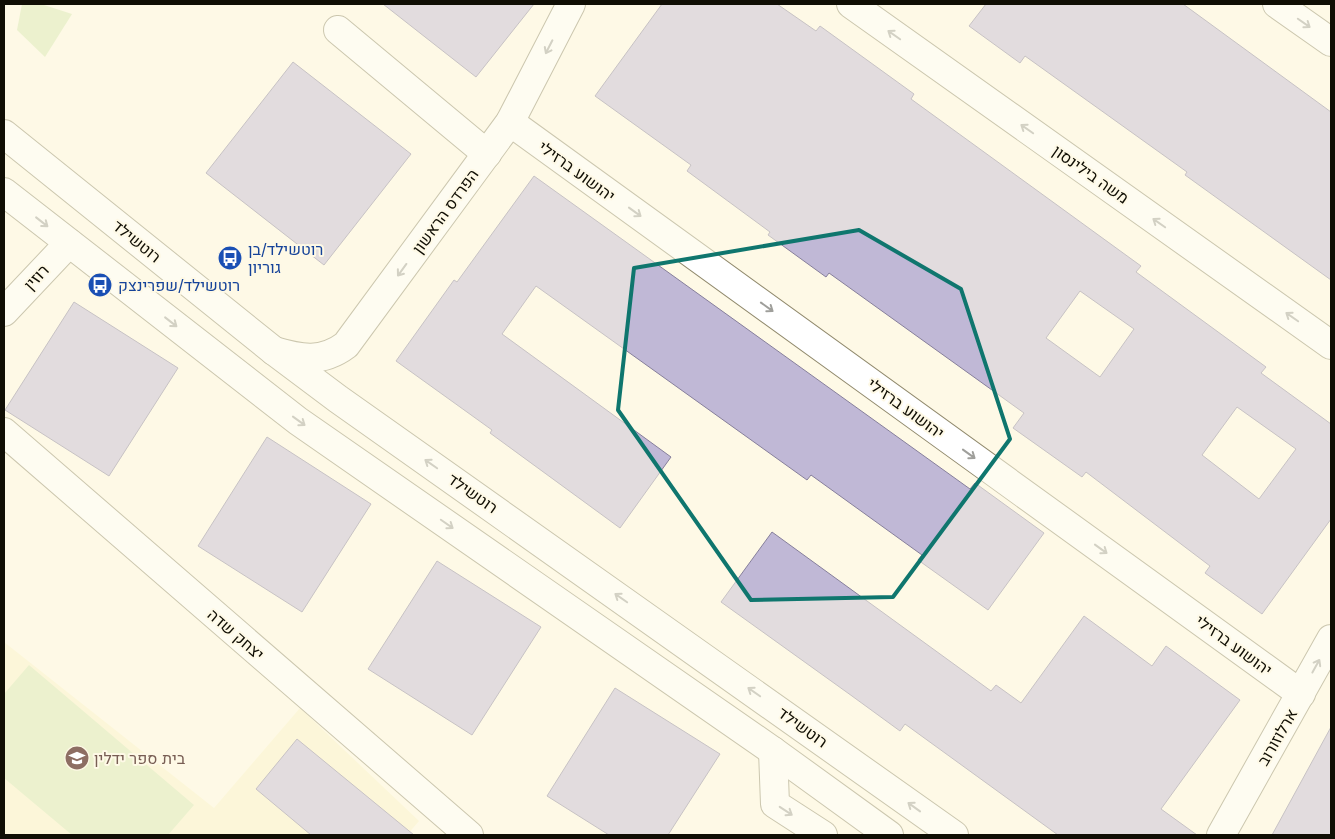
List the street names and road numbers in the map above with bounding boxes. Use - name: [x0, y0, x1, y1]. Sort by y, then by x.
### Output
- street label: יהושוע ברזילי: [535, 136, 619, 206]
- street label: משה בילינסון: [1049, 140, 1133, 208]
- street label: הפרדס הראשון: [408, 165, 482, 257]
- street label: רוטשילד: [109, 215, 165, 267]
- street label: רוזין: [19, 260, 53, 294]
- street label: יהושוע ברזילי: [864, 373, 948, 443]
- street label: רוטשילד: [444, 469, 502, 517]
- street label: יצחק שדה: [204, 604, 268, 664]
- street label: יהושוע ברזילי: [1192, 610, 1276, 680]
- street label: רוטשילד: [774, 702, 832, 752]
- street label: ארלוזורוב: [1253, 705, 1301, 769]

